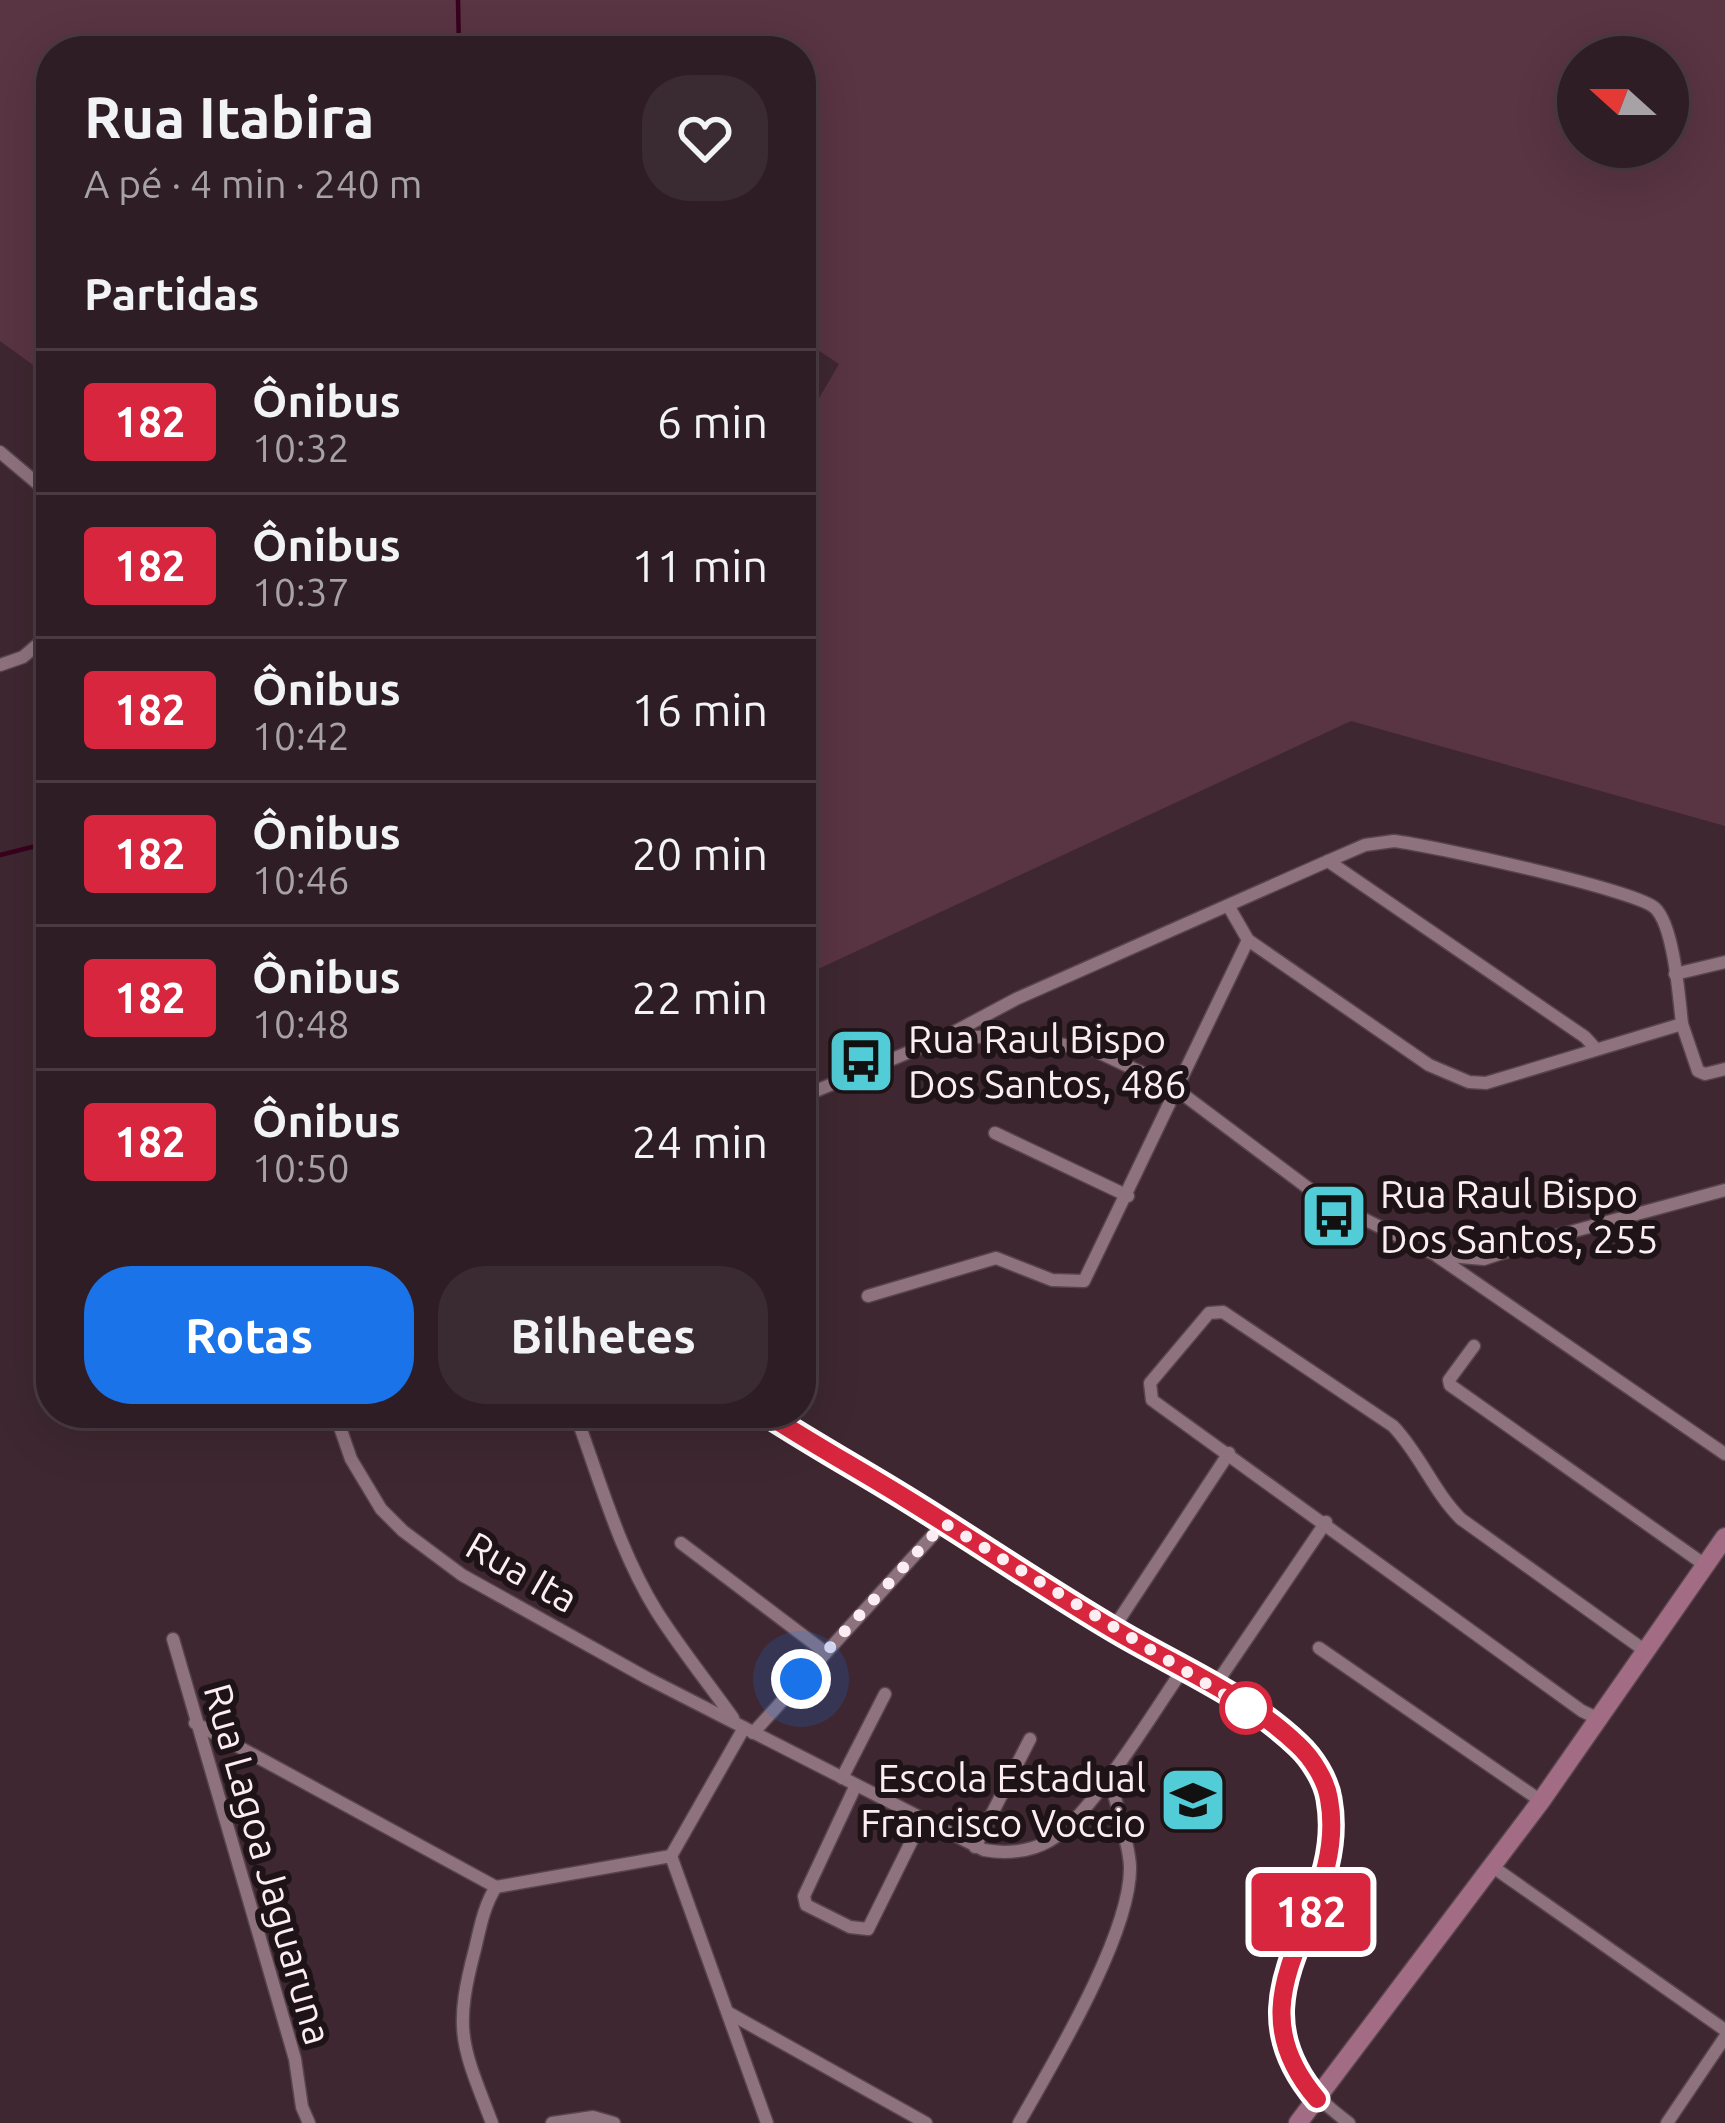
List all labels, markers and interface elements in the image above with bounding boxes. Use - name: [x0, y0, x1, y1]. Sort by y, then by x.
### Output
- north arrow: [1557, 36, 1689, 168]
- map controls: [1557, 36, 1689, 168]
- button: heart: [642, 75, 768, 201]
- text: Rua Itabira: [84, 85, 374, 149]
- text: A pé · 4 min · 240 m: [84, 162, 422, 205]
- text: Partidas: [84, 268, 259, 319]
- text: Ônibus: [252, 375, 401, 426]
- text: 6 min: [657, 396, 768, 447]
- text: 182: [114, 398, 186, 445]
- text: 10:32: [252, 426, 350, 469]
- text: Ônibus: [252, 519, 401, 570]
- text: 11 min: [631, 540, 768, 591]
- text: 182: [114, 542, 186, 589]
- text: 10:37: [252, 570, 350, 613]
- text: Ônibus: [252, 663, 401, 714]
- text: 16 min: [631, 684, 768, 735]
- text: 182: [114, 686, 186, 733]
- text: 10:42: [252, 714, 350, 757]
- text: Ônibus: [252, 807, 401, 858]
- text: 20 min: [631, 828, 768, 879]
- text: 182: [114, 830, 186, 877]
- text: 10:46: [252, 858, 350, 901]
- text: Ônibus: [252, 951, 401, 1002]
- text: 22 min: [631, 972, 768, 1023]
- text: 182: [114, 974, 186, 1021]
- text: 10:48: [252, 1002, 350, 1045]
- place label: Rua Raul Bispo Dos Santos, 486: [908, 1017, 1187, 1105]
- bus stop icon: Rua Raul Bispo Dos Santos, 486: [826, 1026, 896, 1096]
- text: Ônibus: [252, 1095, 401, 1146]
- text: 24 min: [631, 1116, 768, 1167]
- text: 182: [114, 1118, 186, 1165]
- text: 10:50: [252, 1146, 350, 1189]
- place label: Rua Raul Bispo Dos Santos, 255: [1380, 1172, 1659, 1260]
- bus stop icon: Rua Raul Bispo Dos Santos, 255: [1299, 1181, 1369, 1251]
- button: Rotas: [84, 1266, 414, 1404]
- button: Bilhetes: [438, 1266, 768, 1404]
- street label: Rua Ita: [459, 1523, 585, 1620]
- your location: [771, 1649, 831, 1709]
- street label: Rua Lagoa Jaguaruna: [196, 1679, 341, 2049]
- unlabelled marker: [1221, 1683, 1271, 1733]
- place label: Escola Estadual Francisco Voccio: [860, 1756, 1146, 1844]
- school or university icon: Escola Estadual Francisco Voccio: [1158, 1765, 1228, 1835]
- line badge: 182: [1242, 1873, 1380, 1951]
- text: 182: [1275, 1888, 1347, 1935]

